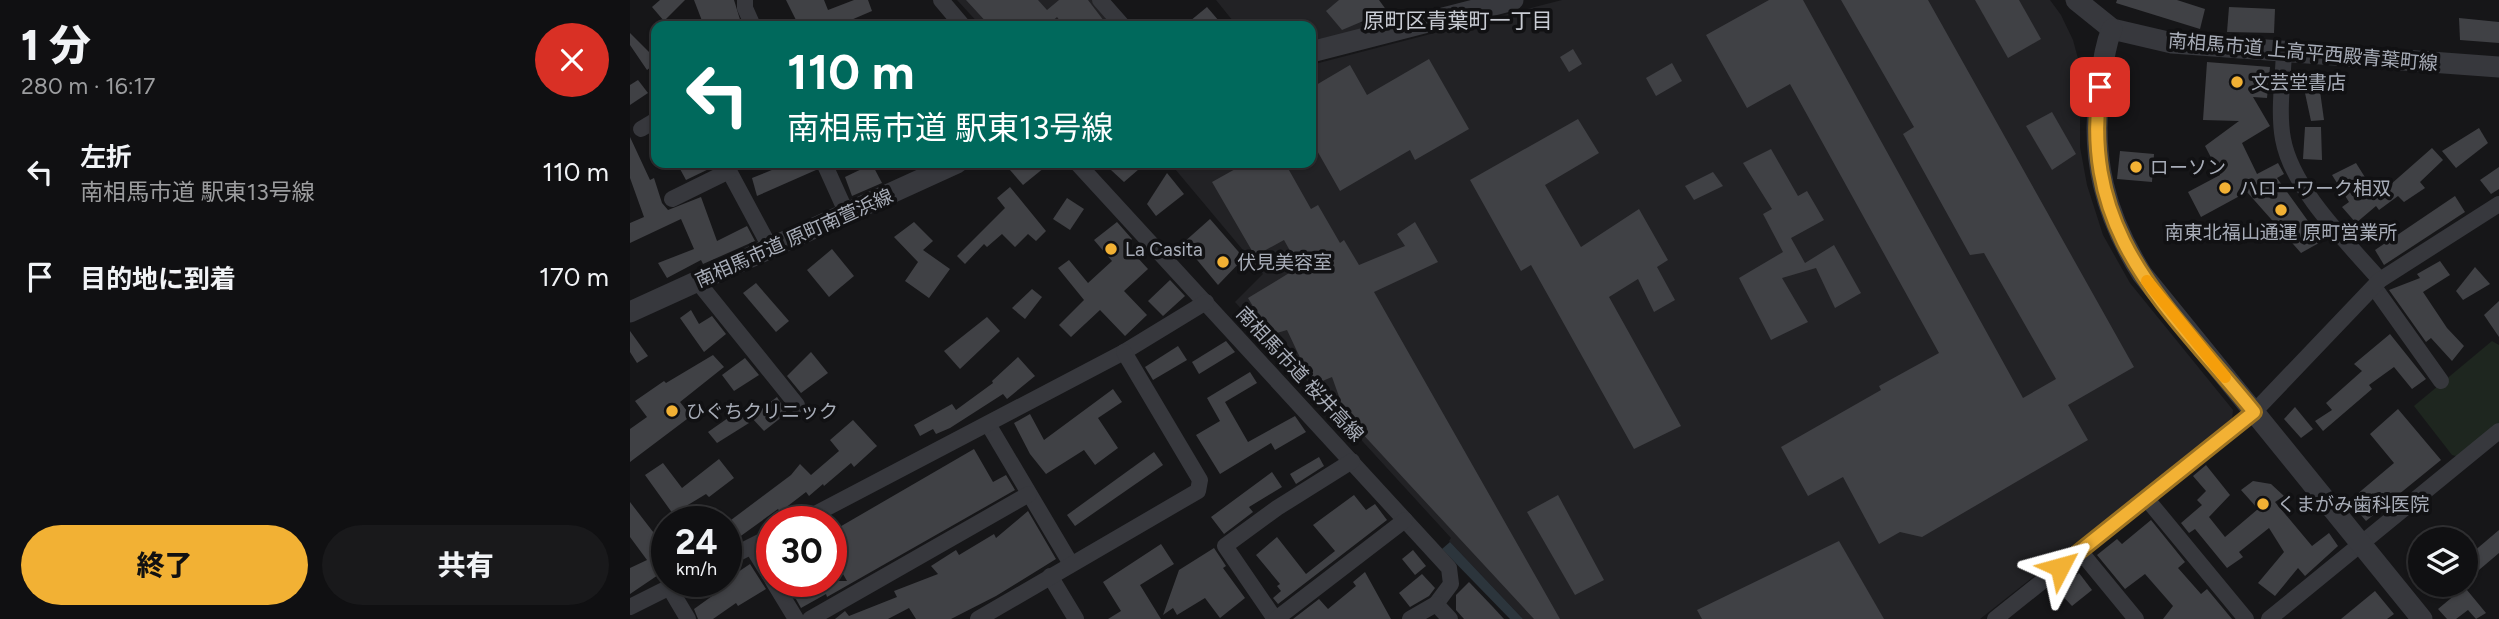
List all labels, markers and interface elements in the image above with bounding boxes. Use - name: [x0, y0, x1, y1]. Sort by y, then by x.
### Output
- district label: 原町区青葉町一丁目: [1364, 8, 1553, 33]
- text: 1 分: [21, 20, 91, 71]
- button: close: [535, 23, 609, 97]
- street label: 南相馬市道 上高平西殿青葉町線: [2167, 29, 2439, 75]
- text: 110 m: [787, 42, 915, 101]
- icon: left: [672, 49, 763, 140]
- pin: [2070, 57, 2130, 117]
- icon: arrive: [2081, 68, 2119, 106]
- place label: 文芸堂書店: [2251, 71, 2346, 94]
- text: 280 m · 16:17: [21, 72, 155, 100]
- marker: 文芸堂書店: [2229, 74, 2245, 90]
- text: 南相馬市道 駅東13号線: [787, 109, 1114, 147]
- text: 左折: [80, 141, 132, 173]
- icon: left: [21, 153, 59, 191]
- text: 110 m: [542, 156, 609, 188]
- place label: ローソン: [2150, 156, 2226, 179]
- marker: ローソン: [2128, 159, 2144, 175]
- place label: ハローワーク相双: [2239, 177, 2391, 200]
- text: 南相馬市道 駅東13号線: [80, 178, 315, 206]
- marker: ハローワーク相双: [2217, 180, 2233, 196]
- street label: 南相馬市道 原町南萱浜線: [692, 184, 896, 292]
- marker: 南東北福山通運 原町営業所: [2273, 202, 2289, 218]
- place label: 南東北福山通運 原町営業所: [2165, 221, 2397, 244]
- place label: La Casita: [1125, 238, 1203, 261]
- marker: La Casita: [1103, 241, 1119, 257]
- place label: 伏見美容室: [1237, 251, 1332, 274]
- marker: 伏見美容室: [1215, 254, 1231, 270]
- icon: arrive: [21, 258, 59, 296]
- text: 170 m: [539, 261, 609, 293]
- text: 目的地に到着: [80, 263, 236, 295]
- street label: 南相馬市道 桜井高線: [1232, 302, 1368, 446]
- place label: ひぐちクリニック: [686, 400, 838, 423]
- marker: ひぐちクリニック: [664, 403, 680, 419]
- place label: くまがみ歯科医院: [2277, 493, 2429, 516]
- marker: くまがみ歯科医院: [2255, 496, 2271, 512]
- speed limit sign: 30: [756, 506, 847, 597]
- text: 24: [675, 521, 718, 563]
- button: 終了: [21, 525, 308, 605]
- button: 共有: [322, 525, 609, 605]
- map controls: [2408, 527, 2478, 597]
- button: layers: [2408, 527, 2478, 597]
- position arrow: [2023, 530, 2097, 604]
- text: km/h: [676, 558, 717, 580]

